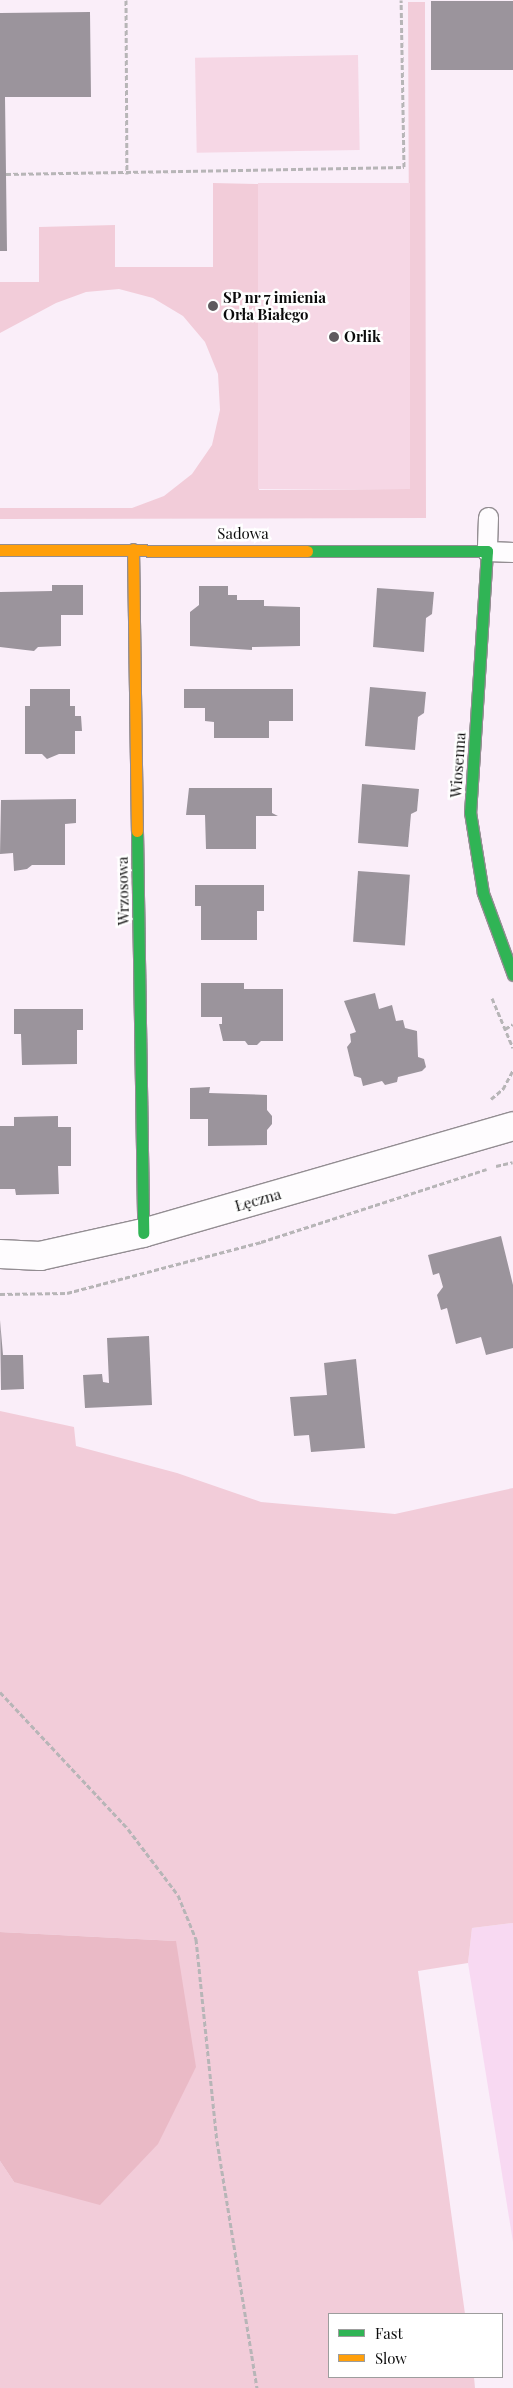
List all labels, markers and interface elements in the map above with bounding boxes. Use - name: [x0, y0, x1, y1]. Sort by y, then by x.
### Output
- place label: SP nr 7 imienia Orła Białego: [223, 288, 327, 323]
- marker: SP nr 7 imienia Orła Białego: [207, 300, 219, 312]
- place label: Orlik: [344, 328, 381, 346]
- marker: Orlik: [328, 331, 340, 343]
- street label: Sadowa: [217, 525, 269, 543]
- street label: Wiosenna: [447, 732, 469, 798]
- street label: Wrzosowa: [113, 856, 133, 926]
- street label: Łęczna: [233, 1185, 283, 1215]
- legend: [328, 2313, 503, 2378]
- text: Fast: [375, 2323, 403, 2343]
- text: Slow: [375, 2348, 407, 2368]

